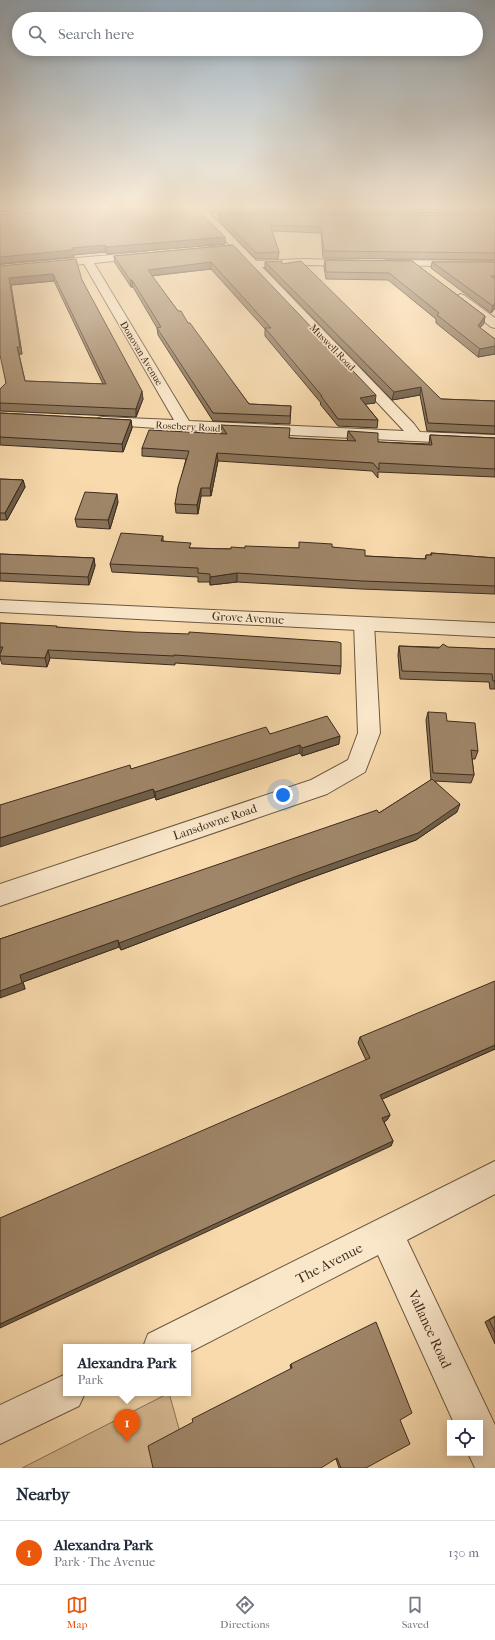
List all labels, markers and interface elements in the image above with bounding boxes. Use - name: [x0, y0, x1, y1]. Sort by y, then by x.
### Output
- search box: [12, 12, 483, 56]
- icon: search: [26, 23, 48, 45]
- text: Search here: [58, 25, 134, 43]
- street label: Donovan Avenue: [117, 319, 165, 388]
- street label: Muswell Road: [307, 322, 358, 374]
- street label: Rosebery Road: [155, 419, 221, 435]
- street label: Grove Avenue: [211, 609, 285, 627]
- your location: [273, 785, 293, 805]
- street label: Lansdowne Road: [171, 801, 259, 843]
- street label: The Avenue: [293, 1239, 366, 1288]
- street label: Vallance Road: [404, 1287, 455, 1371]
- popup: [63, 1344, 191, 1396]
- text: Alexandra Park: [78, 1354, 177, 1372]
- text: Park: [78, 1372, 103, 1387]
- pin: 1: [114, 1409, 140, 1442]
- map controls: [447, 1420, 483, 1456]
- button: locate: [447, 1420, 483, 1456]
- text: Nearby: [16, 1484, 70, 1504]
- text: Alexandra Park: [54, 1536, 153, 1554]
- text: 1: [27, 1545, 31, 1560]
- text: 130 m: [448, 1545, 479, 1560]
- text: Park · The Avenue: [54, 1554, 156, 1569]
- tab: Map: [66, 1594, 88, 1631]
- tab: Directions: [220, 1594, 270, 1631]
- tab: Saved: [402, 1594, 429, 1631]

